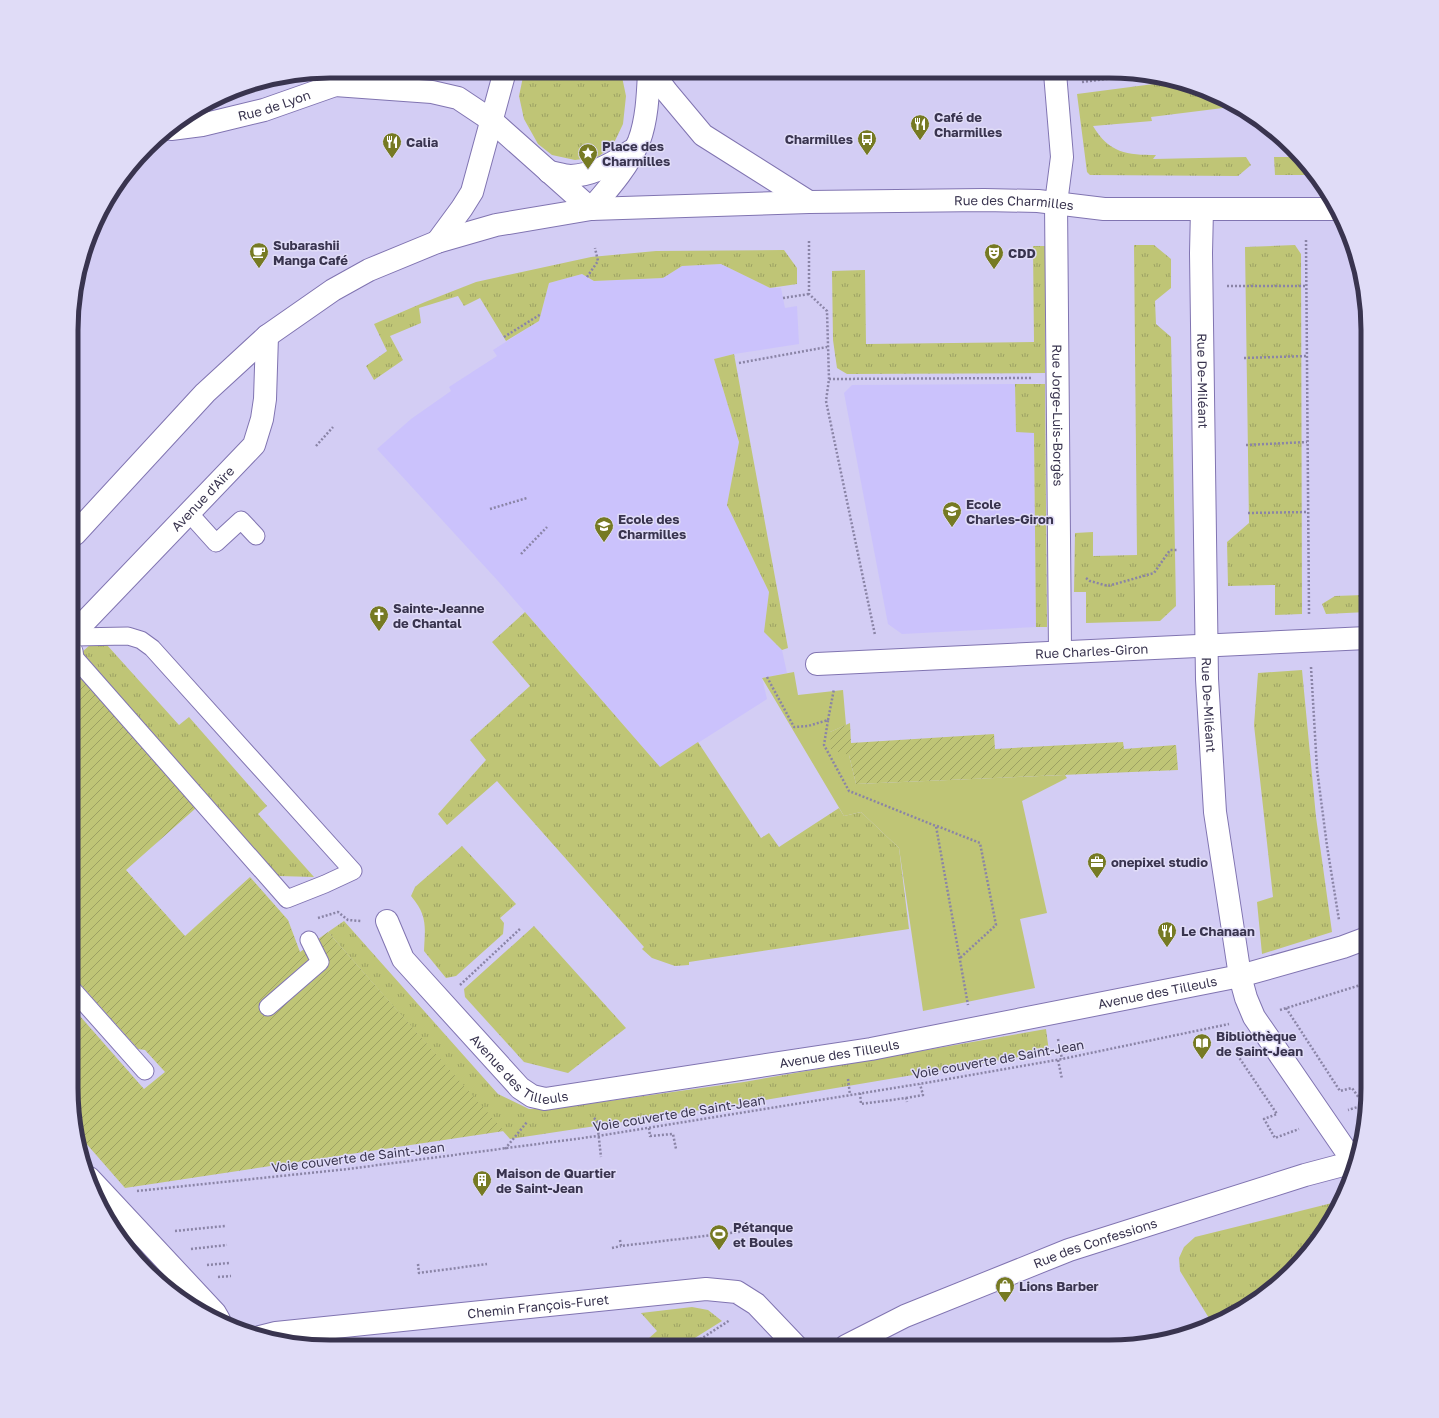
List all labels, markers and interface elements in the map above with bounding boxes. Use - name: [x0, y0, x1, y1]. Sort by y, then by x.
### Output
- street label: Rue de Lyon: [236, 86, 312, 124]
- place label: Café de Charmilles: [934, 109, 1002, 140]
- restaurant icon: Café de Charmilles: [909, 113, 931, 141]
- bus stop icon: Charmilles: [856, 128, 878, 156]
- restaurant icon: Calia: [381, 131, 403, 159]
- place label: Charmilles: [785, 131, 853, 147]
- place label: Calia: [406, 134, 439, 150]
- place label: Place des Charmilles: [602, 138, 670, 169]
- place icon: Place des Charmilles: [577, 142, 599, 170]
- street label: Rue des Charmilles: [954, 192, 1075, 213]
- place label: Subarashii Manga Café: [273, 237, 348, 268]
- cafe icon: Subarashii Manga Café: [248, 241, 270, 269]
- theatre icon: CDD: [983, 242, 1005, 270]
- place label: CDD: [1008, 245, 1036, 261]
- street label: Rue De-Miléant: [1194, 333, 1211, 429]
- street label: Rue Jorge-Luis-Borgès: [1049, 344, 1067, 487]
- street label: Avenue d'Aïre: [168, 463, 237, 534]
- place label: Ecole Charles-Giron: [966, 496, 1054, 527]
- school or university icon: Ecole Charles-Giron: [941, 500, 963, 528]
- place label: Ecole des Charmilles: [618, 511, 686, 542]
- school or university icon: Ecole des Charmilles: [593, 515, 615, 543]
- place label: Sainte-Jeanne de Chantal: [393, 600, 485, 631]
- church icon: Sainte-Jeanne de Chantal: [368, 604, 390, 632]
- street label: Rue Charles-Giron: [1035, 640, 1149, 662]
- street label: Rue De-Miléant: [1199, 657, 1219, 753]
- office icon: onepixel studio: [1086, 851, 1108, 879]
- place label: onepixel studio: [1111, 854, 1208, 870]
- restaurant icon: Le Chanaan: [1156, 920, 1178, 948]
- place label: Le Chanaan: [1181, 923, 1255, 939]
- street label: Avenue des Tilleuls: [1097, 973, 1219, 1012]
- place label: Bibliothèque de Saint-Jean: [1216, 1028, 1303, 1059]
- street label: Avenue des Tilleuls: [467, 1031, 569, 1107]
- library icon: Bibliothèque de Saint-Jean: [1191, 1032, 1213, 1060]
- street label: Avenue des Tilleuls: [778, 1036, 901, 1071]
- street label: Voie couverte de Saint-Jean: [911, 1036, 1085, 1082]
- street label: Voie couverte de Saint-Jean: [592, 1091, 766, 1135]
- street label: Voie couverte de Saint-Jean: [270, 1138, 446, 1176]
- place label: Maison de Quartier de Saint-Jean: [496, 1165, 616, 1196]
- building icon: Maison de Quartier de Saint-Jean: [471, 1169, 493, 1197]
- street label: Rue des Confessions: [1031, 1215, 1159, 1272]
- place label: Pétanque et Boules: [733, 1219, 794, 1250]
- sports icon: Pétanque et Boules: [708, 1223, 730, 1251]
- shop icon: Lions Barber: [994, 1275, 1016, 1303]
- place label: Lions Barber: [1019, 1278, 1099, 1294]
- street label: Chemin François-Furet: [467, 1291, 610, 1321]

